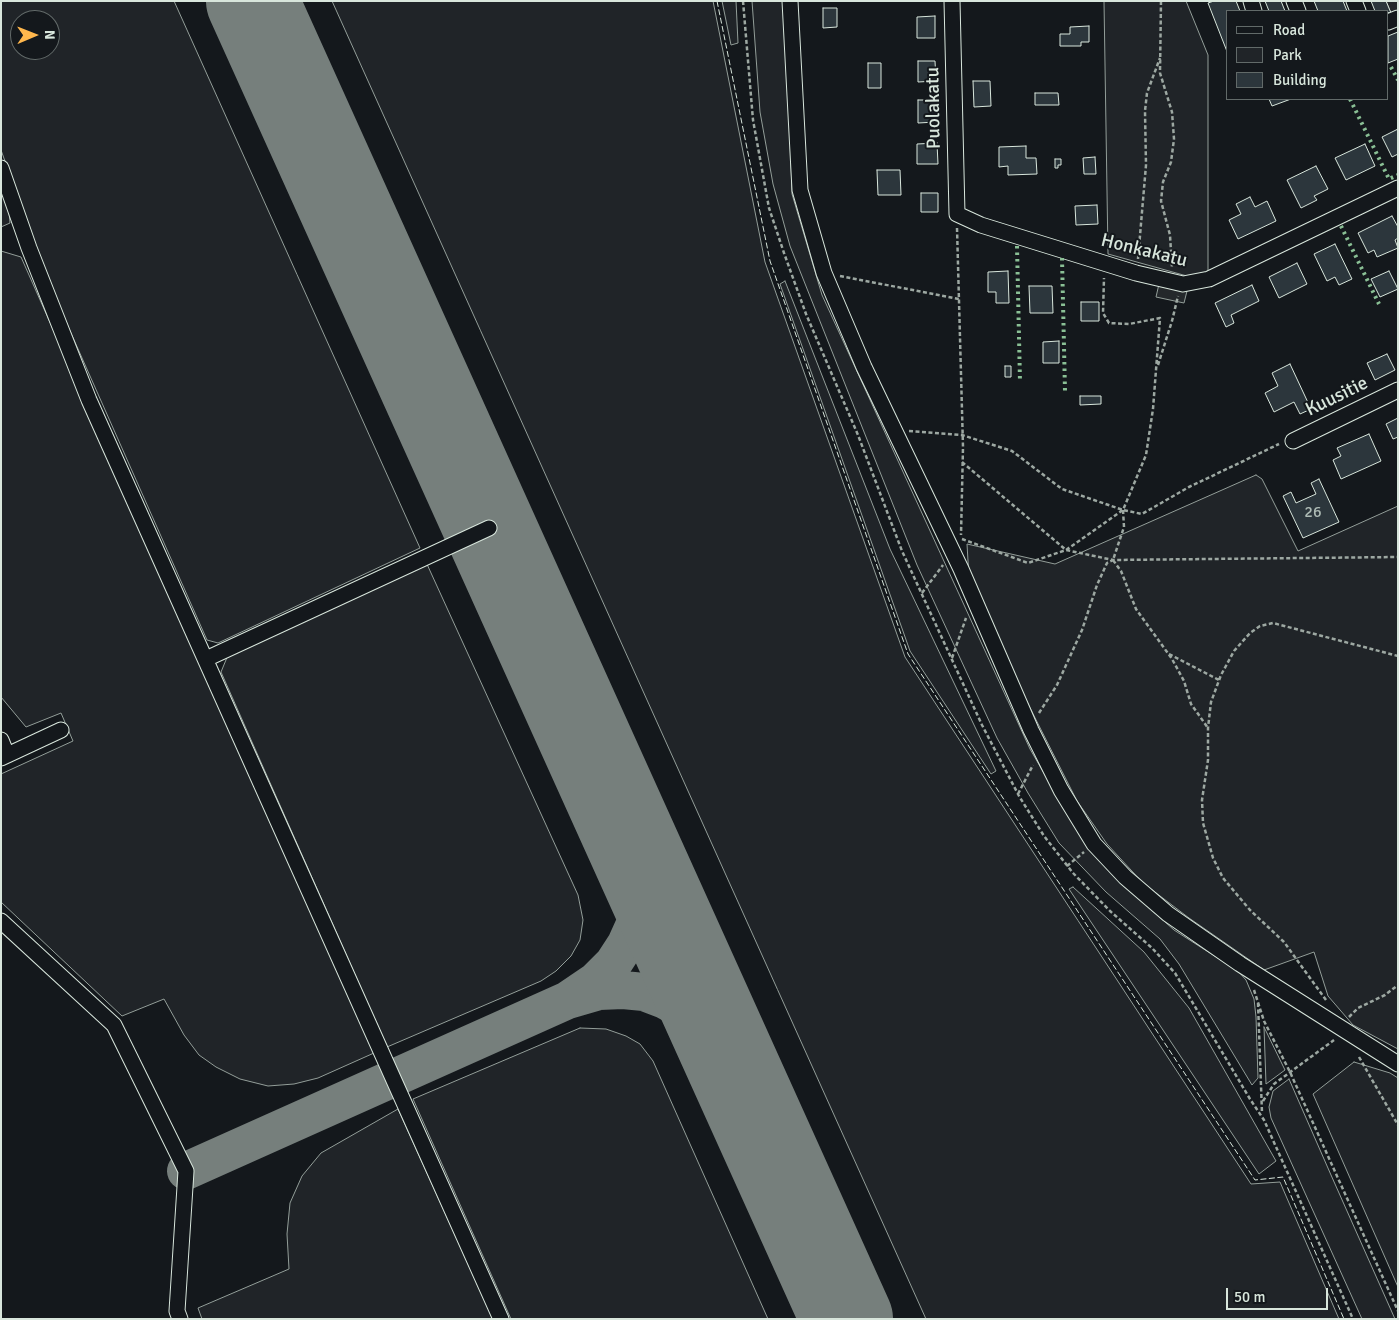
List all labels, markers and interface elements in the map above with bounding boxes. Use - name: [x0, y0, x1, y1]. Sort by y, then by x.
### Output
- north arrow: [10, 10, 60, 60]
- legend: [1226, 10, 1389, 100]
- text: Road: [1273, 21, 1305, 39]
- text: N: [41, 30, 58, 40]
- text: Park: [1273, 46, 1302, 64]
- street label: Puolakatu: [922, 67, 946, 149]
- text: Building: [1273, 71, 1327, 89]
- street label: Honkakatu: [1098, 229, 1190, 273]
- street label: Kuusitie: [1302, 372, 1372, 422]
- house number: 26: [1304, 503, 1322, 523]
- scale bar: [1229, 1278, 1332, 1310]
- text: 50 m: [1234, 1288, 1265, 1306]

